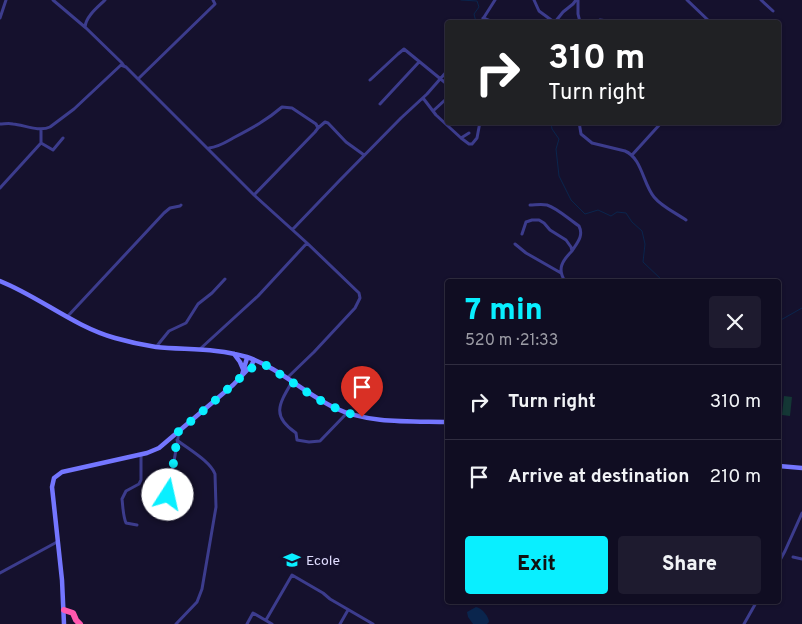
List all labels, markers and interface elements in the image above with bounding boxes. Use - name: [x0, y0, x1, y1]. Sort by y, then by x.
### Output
- text: 310 m: [548, 37, 645, 81]
- icon: right: [465, 40, 530, 105]
- text: Turn right: [548, 80, 645, 107]
- text: 7 min: [465, 293, 543, 330]
- button: close: [709, 296, 761, 348]
- text: 520 m · 21:33: [465, 331, 558, 351]
- pin: [341, 366, 383, 417]
- icon: arrive: [348, 373, 376, 401]
- icon: right: [465, 388, 493, 416]
- text: Turn right: [508, 390, 596, 414]
- text: 310 m: [710, 390, 761, 414]
- icon: arrive: [465, 463, 493, 491]
- text: Arrive at destination: [508, 465, 689, 489]
- text: 210 m: [710, 465, 761, 489]
- position arrow: [141, 468, 193, 520]
- button: Exit: [465, 536, 608, 594]
- button: Share: [618, 536, 761, 594]
- school or university icon: Ecole: [282, 550, 302, 570]
- place label: Ecole: [306, 553, 340, 570]

